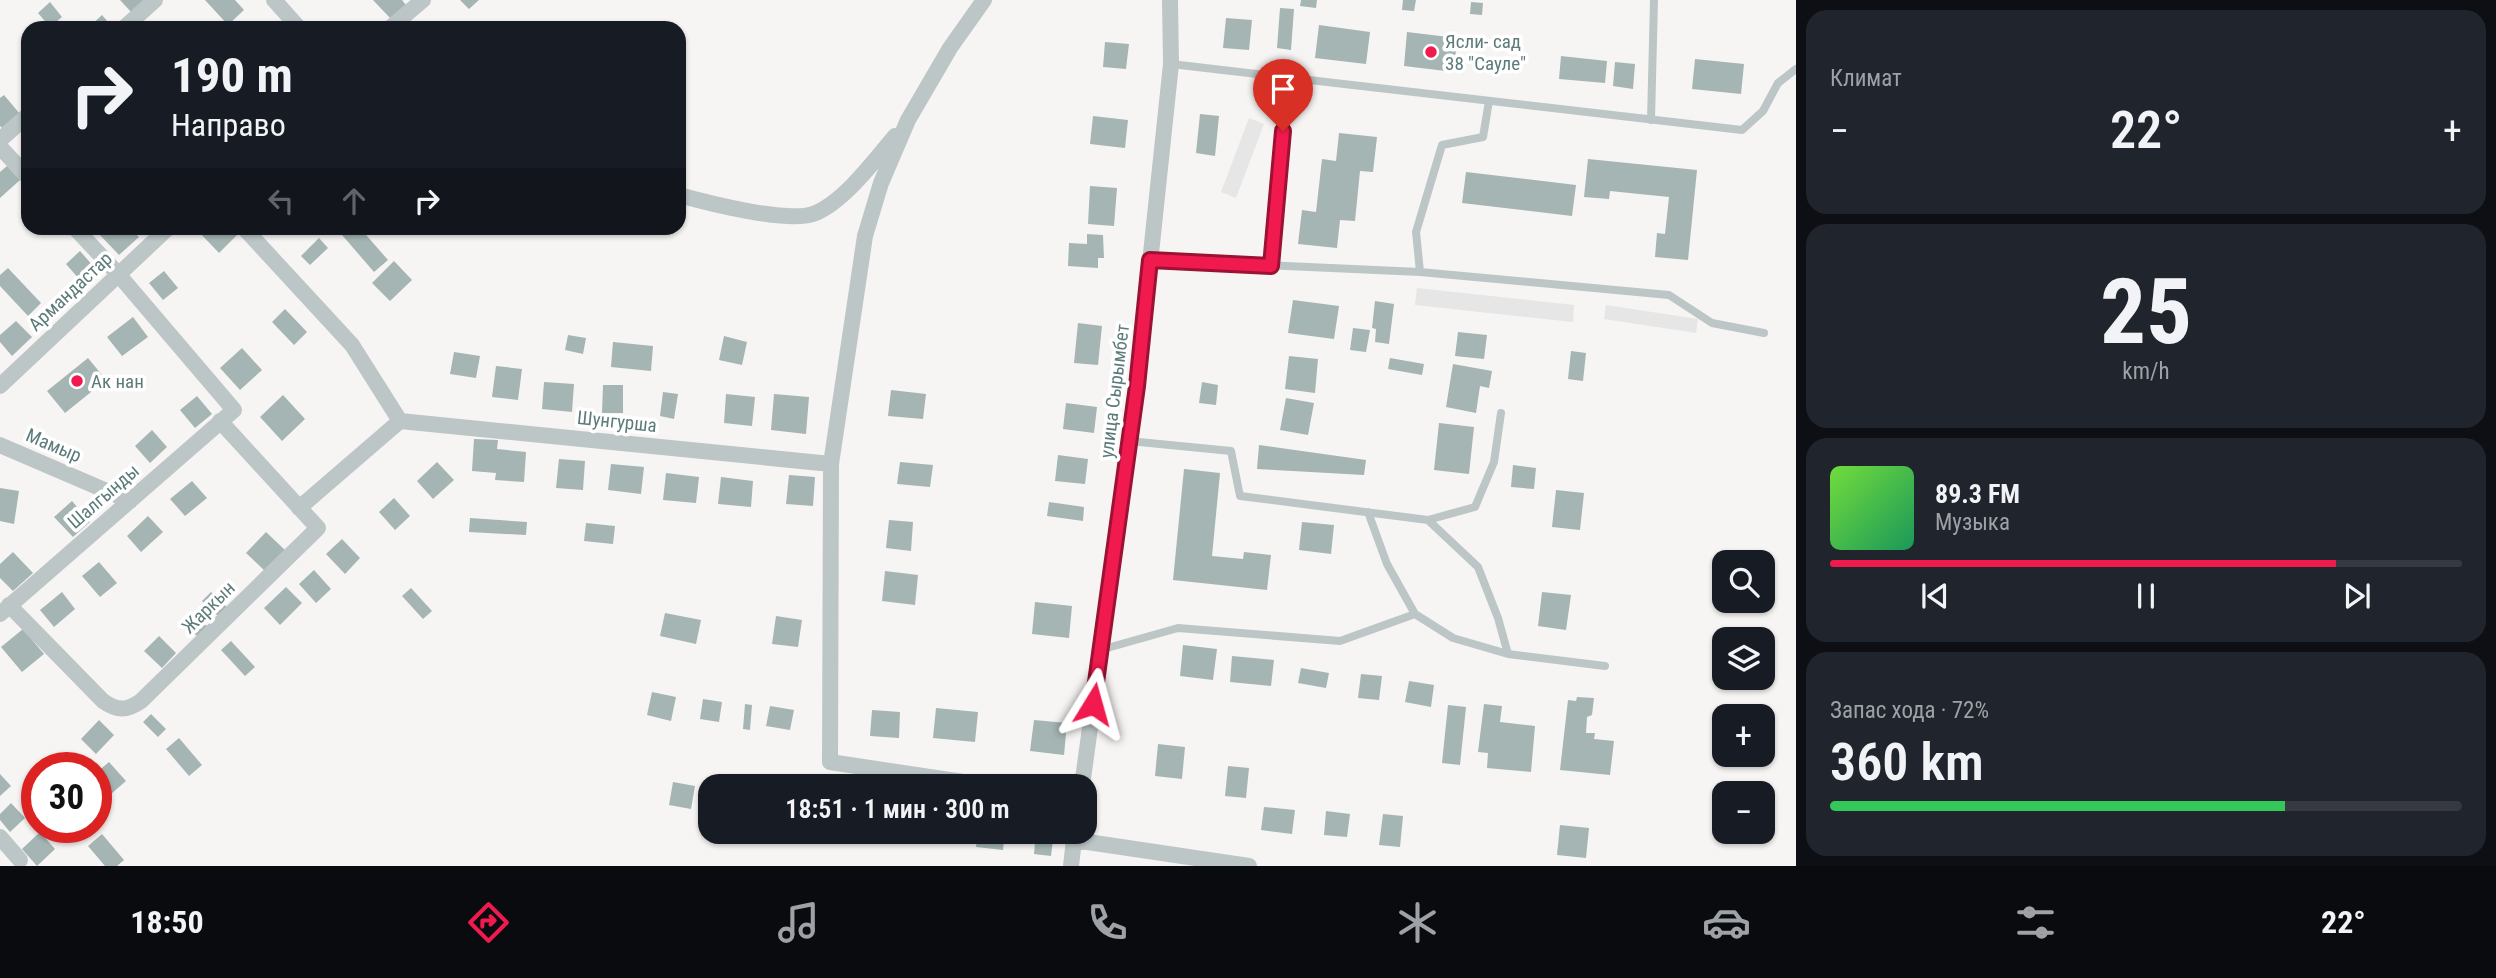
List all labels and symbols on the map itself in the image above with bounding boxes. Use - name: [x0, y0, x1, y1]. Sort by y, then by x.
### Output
- place label: Ясли- сад 38 "Сауле": [1445, 30, 1526, 75]
- marker: Ясли- сад 38 "Сауле": [1423, 44, 1439, 60]
- pin: [1253, 59, 1313, 131]
- street label: Армандастар: [24, 247, 117, 336]
- street label: улица Сырымбет: [1095, 323, 1134, 459]
- place label: Ак нан: [91, 370, 144, 393]
- marker: Ак нан: [69, 373, 85, 389]
- street label: Шунгурша: [576, 406, 658, 437]
- street label: Мамыр: [23, 424, 85, 467]
- street label: Шалгынды: [63, 459, 144, 534]
- street label: Жаркын: [177, 576, 240, 638]
- position arrow: [1056, 667, 1130, 741]
- speed limit sign: 30: [21, 752, 112, 843]

